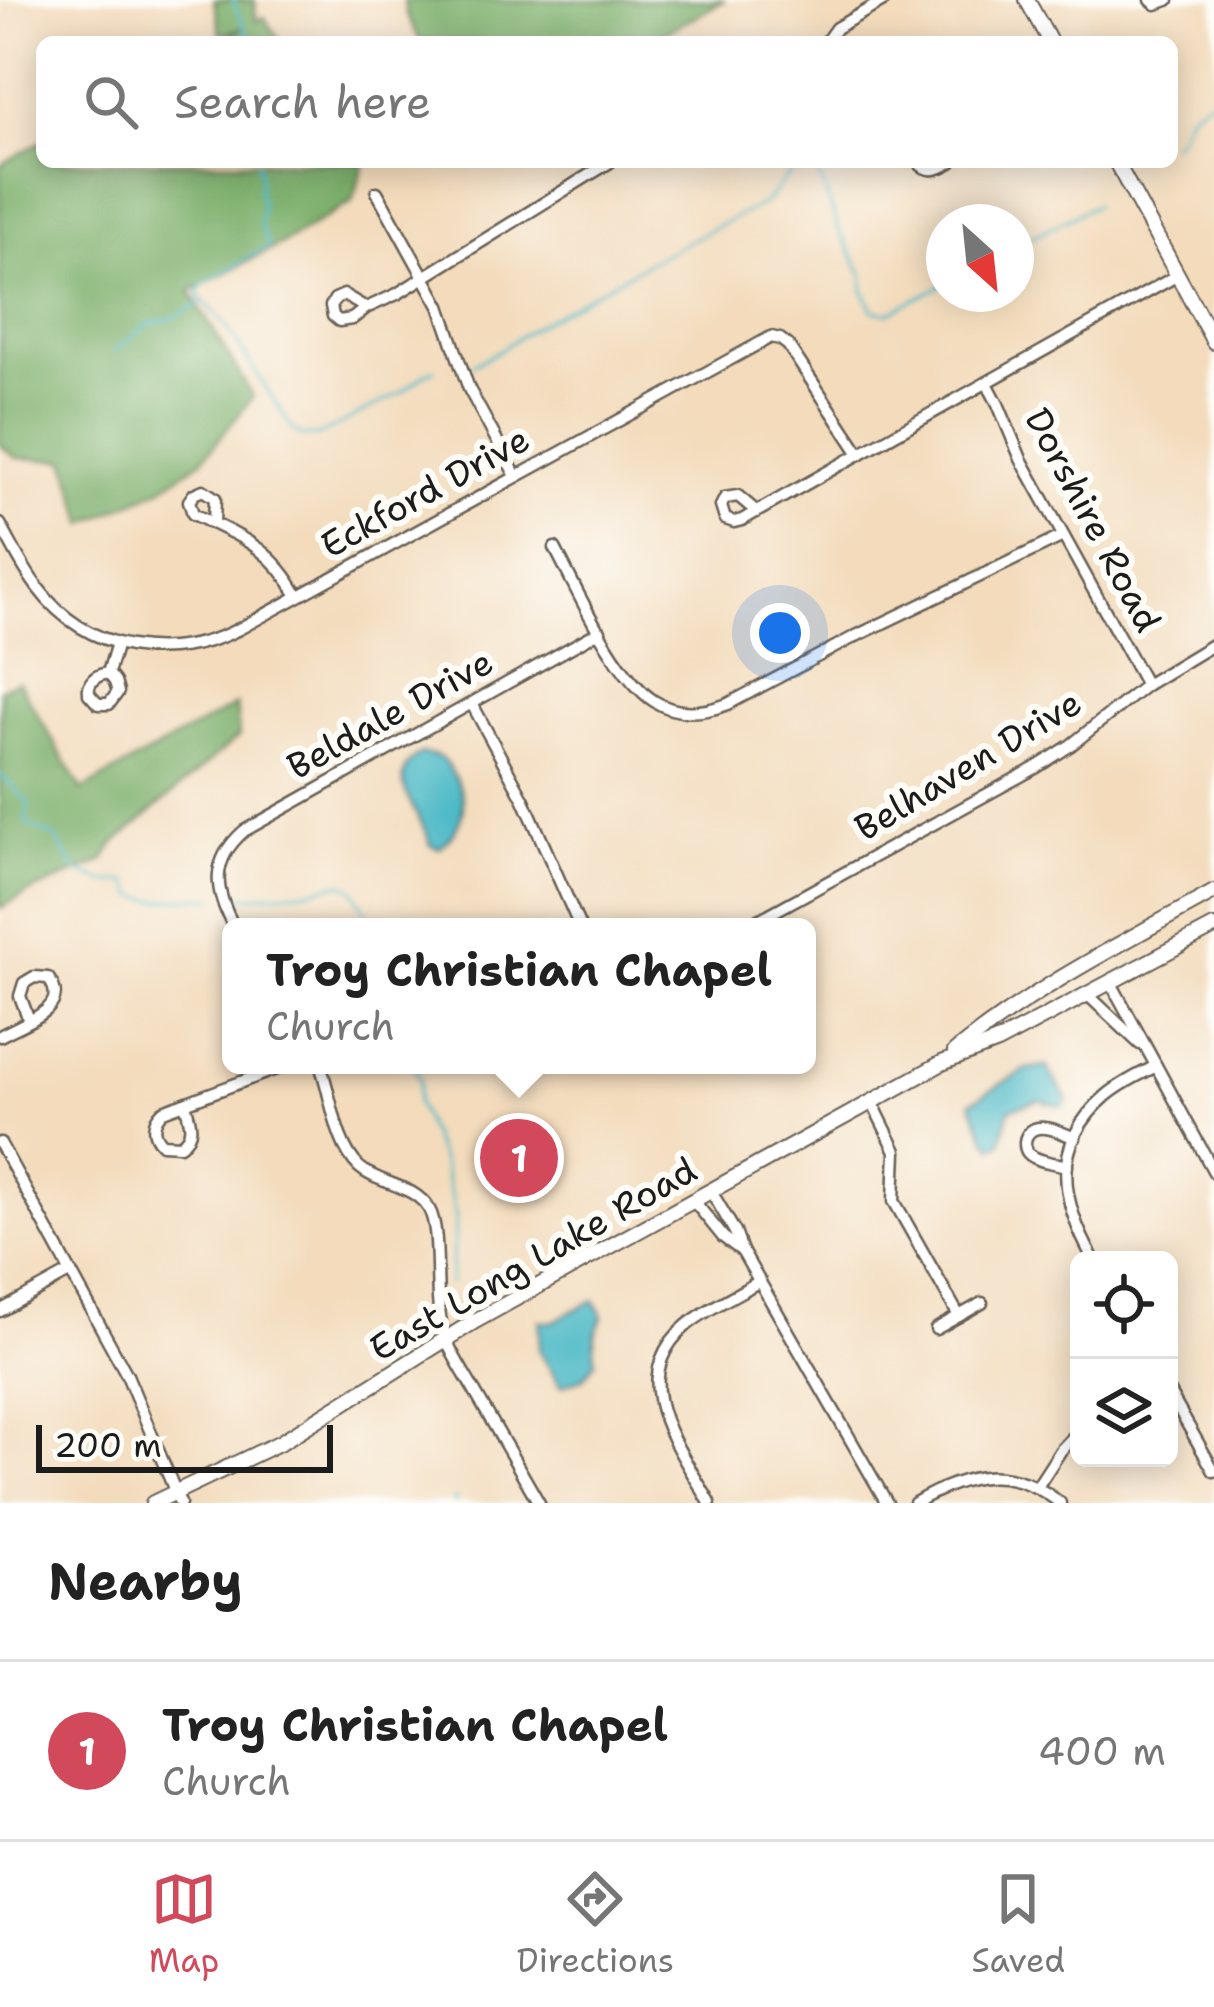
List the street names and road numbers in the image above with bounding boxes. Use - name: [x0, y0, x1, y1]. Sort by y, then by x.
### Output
- street label: Dorshire Road: [1013, 399, 1173, 641]
- street label: Eckford Drive: [312, 414, 538, 570]
- street label: Beldale Drive: [278, 637, 502, 791]
- street label: Belhaven Drive: [846, 678, 1090, 852]
- street label: East Long Lake Road: [360, 1145, 706, 1373]

